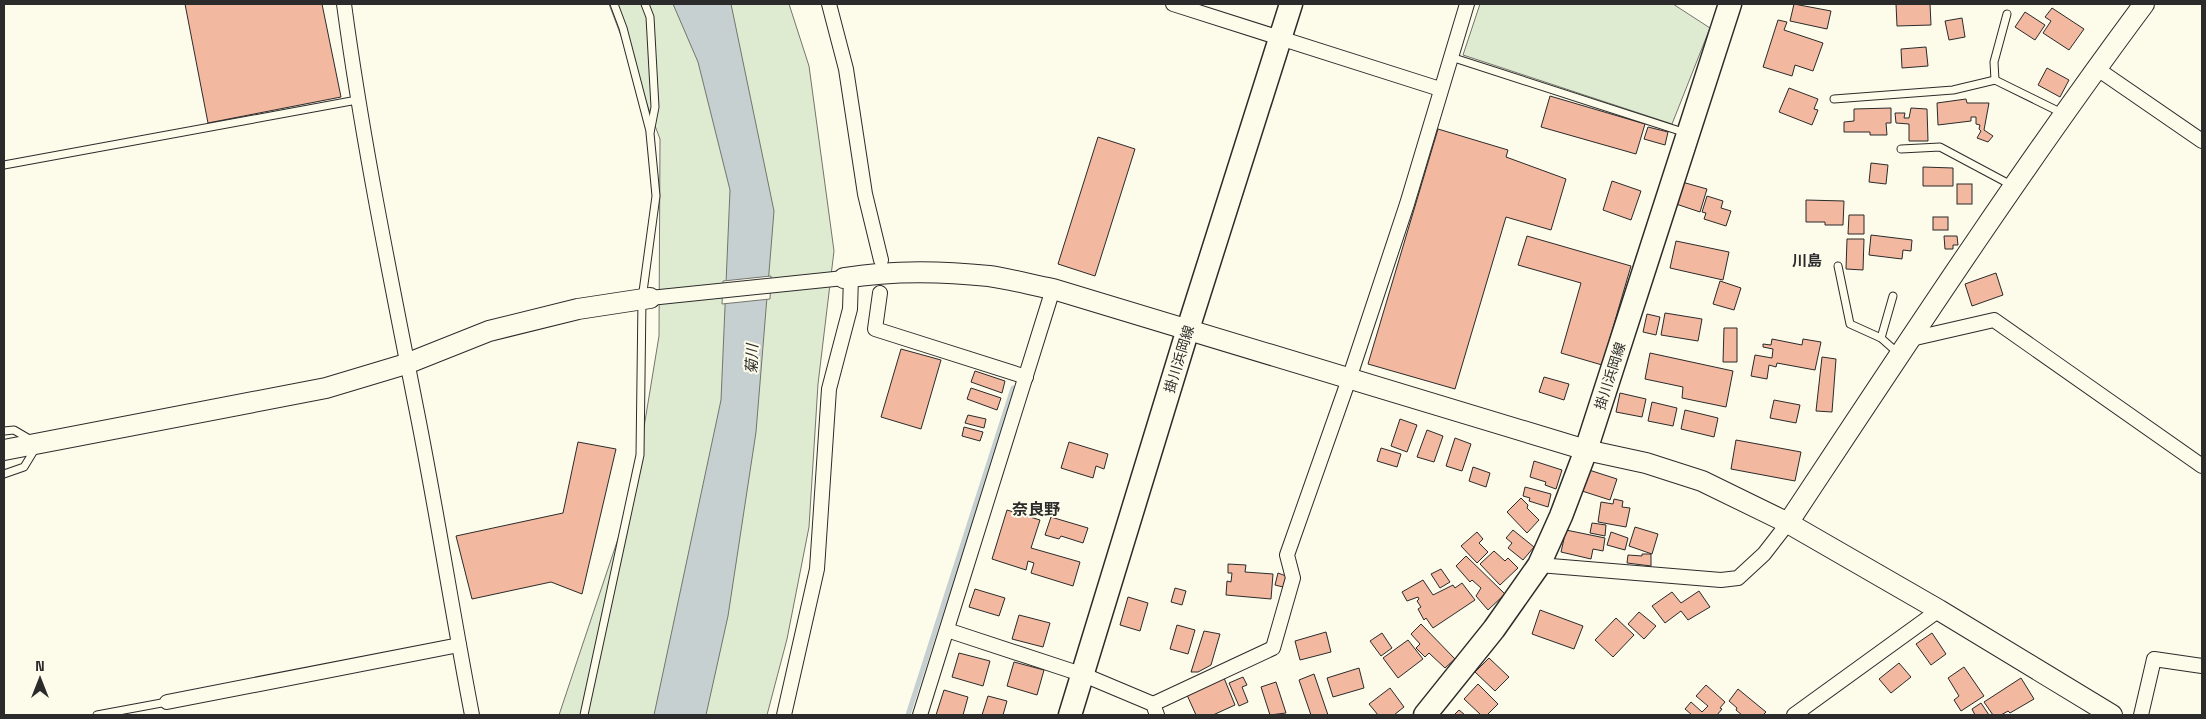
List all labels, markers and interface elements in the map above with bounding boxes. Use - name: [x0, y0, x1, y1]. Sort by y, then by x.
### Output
- district label: 川島: [1792, 251, 1822, 270]
- street label: 掛川浜岡線: [1160, 323, 1198, 395]
- street label: 掛川浜岡線: [1591, 340, 1629, 412]
- water label: 菊川: [741, 342, 762, 374]
- district label: 奈良野: [1012, 499, 1060, 520]
- north arrow: [15, 654, 65, 704]
- text: N: [35, 657, 45, 675]

